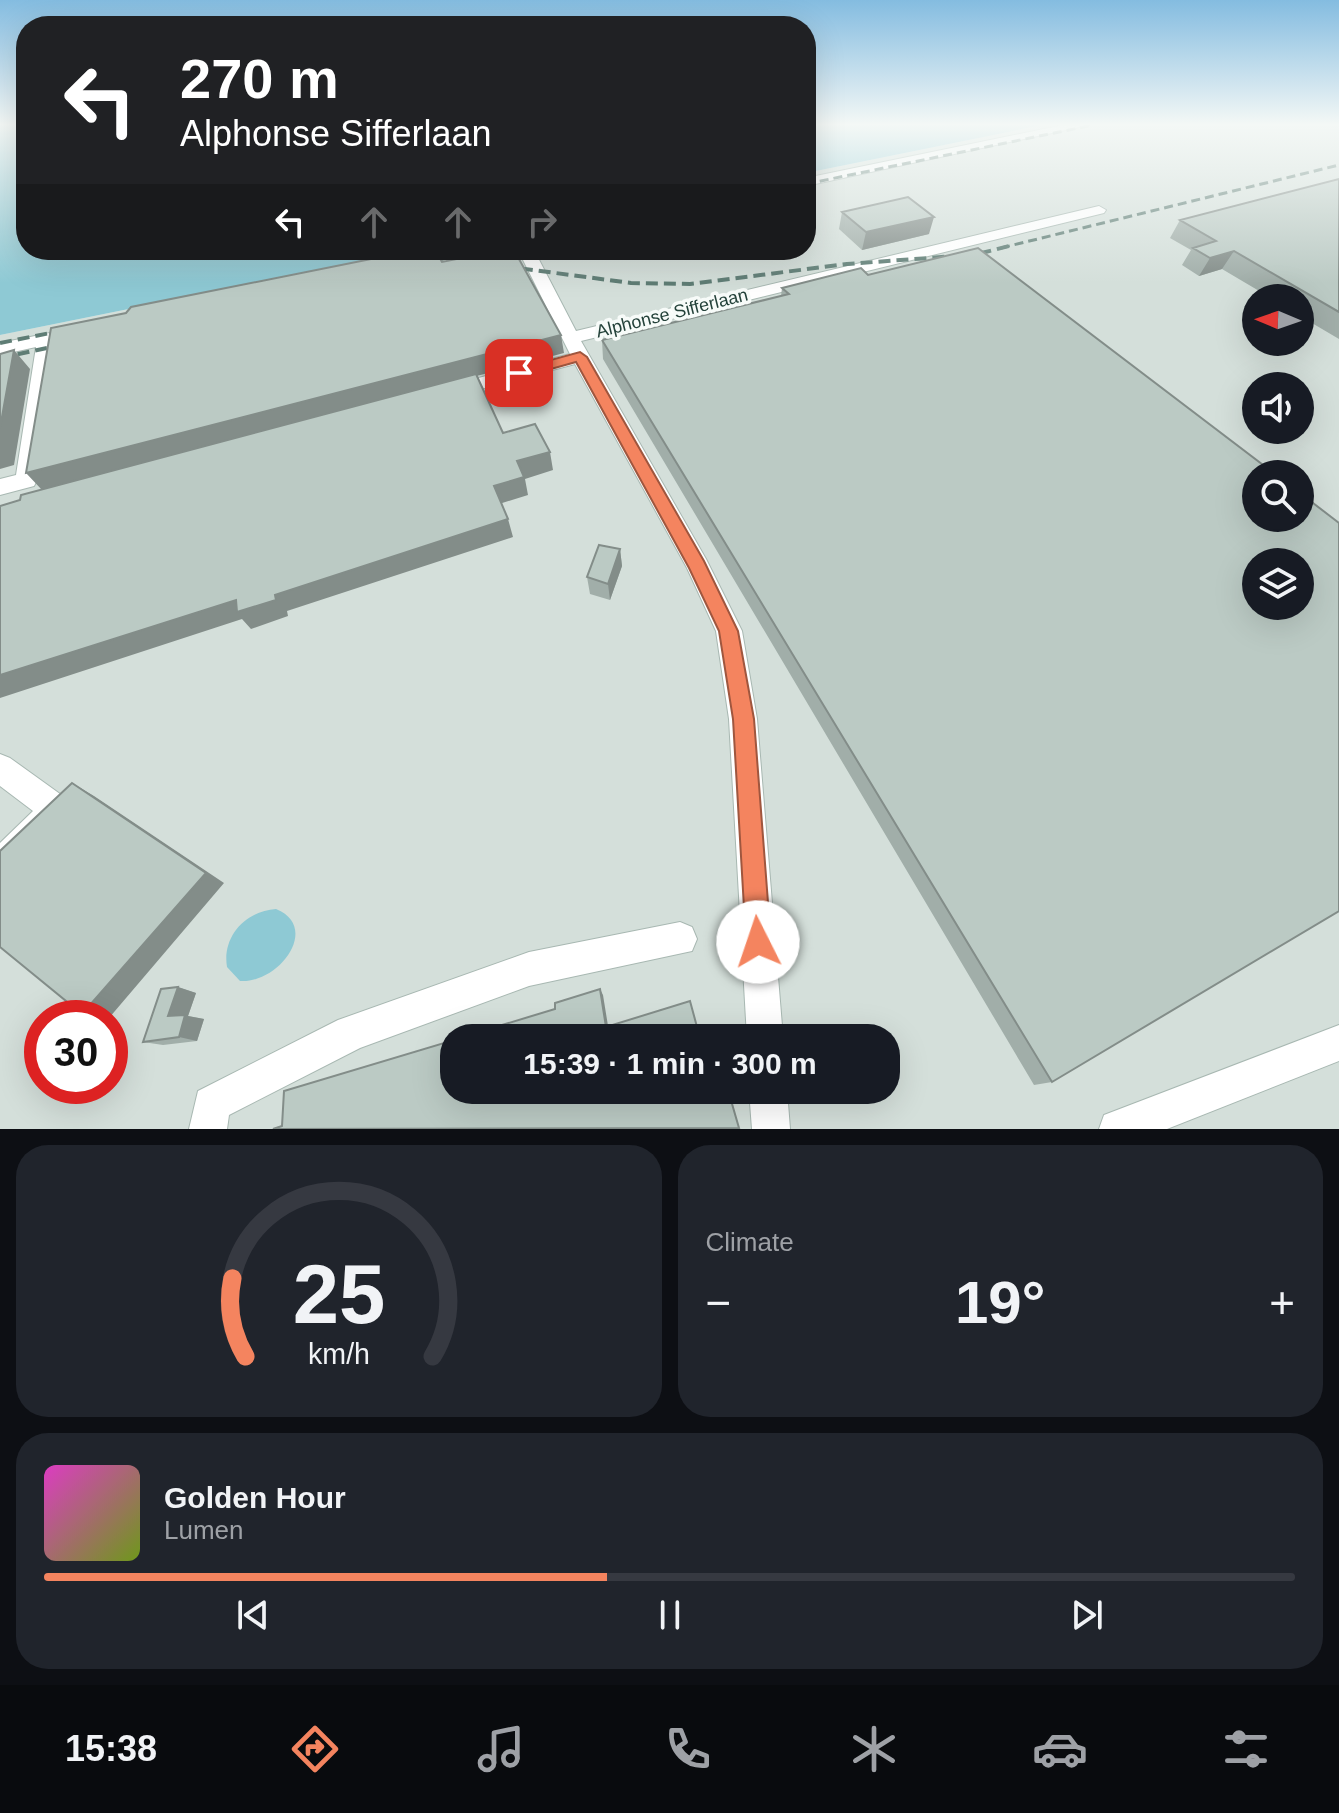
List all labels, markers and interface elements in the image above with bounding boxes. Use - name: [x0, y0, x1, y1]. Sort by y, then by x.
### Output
- text: 270 m: [180, 47, 339, 110]
- icon: left: [48, 48, 152, 152]
- text: Alphonse Sifferlaan: [180, 113, 492, 154]
- icon: left: [268, 200, 312, 244]
- icon: ahead: [352, 200, 396, 244]
- icon: ahead: [436, 200, 480, 244]
- icon: right: [520, 200, 564, 244]
- street label: Alphonse Sifferlaan: [594, 284, 750, 342]
- north arrow: [1242, 284, 1314, 356]
- map controls: [1242, 284, 1314, 620]
- pin: [485, 339, 553, 407]
- icon: arrive: [497, 351, 541, 395]
- button: sound: [1242, 372, 1314, 444]
- button: search: [1242, 460, 1314, 532]
- button: layers: [1242, 548, 1314, 620]
- position arrow: [716, 900, 800, 984]
- speed limit sign: 30: [24, 1000, 128, 1104]
- text: 15:39 · 1 min · 300 m: [523, 1047, 817, 1080]
- text: Climate: [706, 1227, 794, 1257]
- text: 25: [292, 1248, 385, 1341]
- text: 19°: [955, 1269, 1046, 1336]
- text: −: [706, 1278, 731, 1327]
- text: +: [1269, 1278, 1295, 1327]
- text: km/h: [308, 1338, 370, 1370]
- text: Golden Hour: [164, 1481, 346, 1514]
- text: Lumen: [164, 1515, 244, 1545]
- icon: previous: [231, 1593, 275, 1637]
- icon: pause: [648, 1593, 692, 1637]
- icon: next: [1065, 1593, 1109, 1637]
- icon: directions: [287, 1721, 343, 1777]
- icon: music: [473, 1721, 529, 1777]
- icon: phone: [660, 1721, 716, 1777]
- icon: climate: [846, 1721, 902, 1777]
- icon: car: [1032, 1721, 1088, 1777]
- icon: filters: [1218, 1721, 1274, 1777]
- text: 15:38: [65, 1728, 157, 1769]

